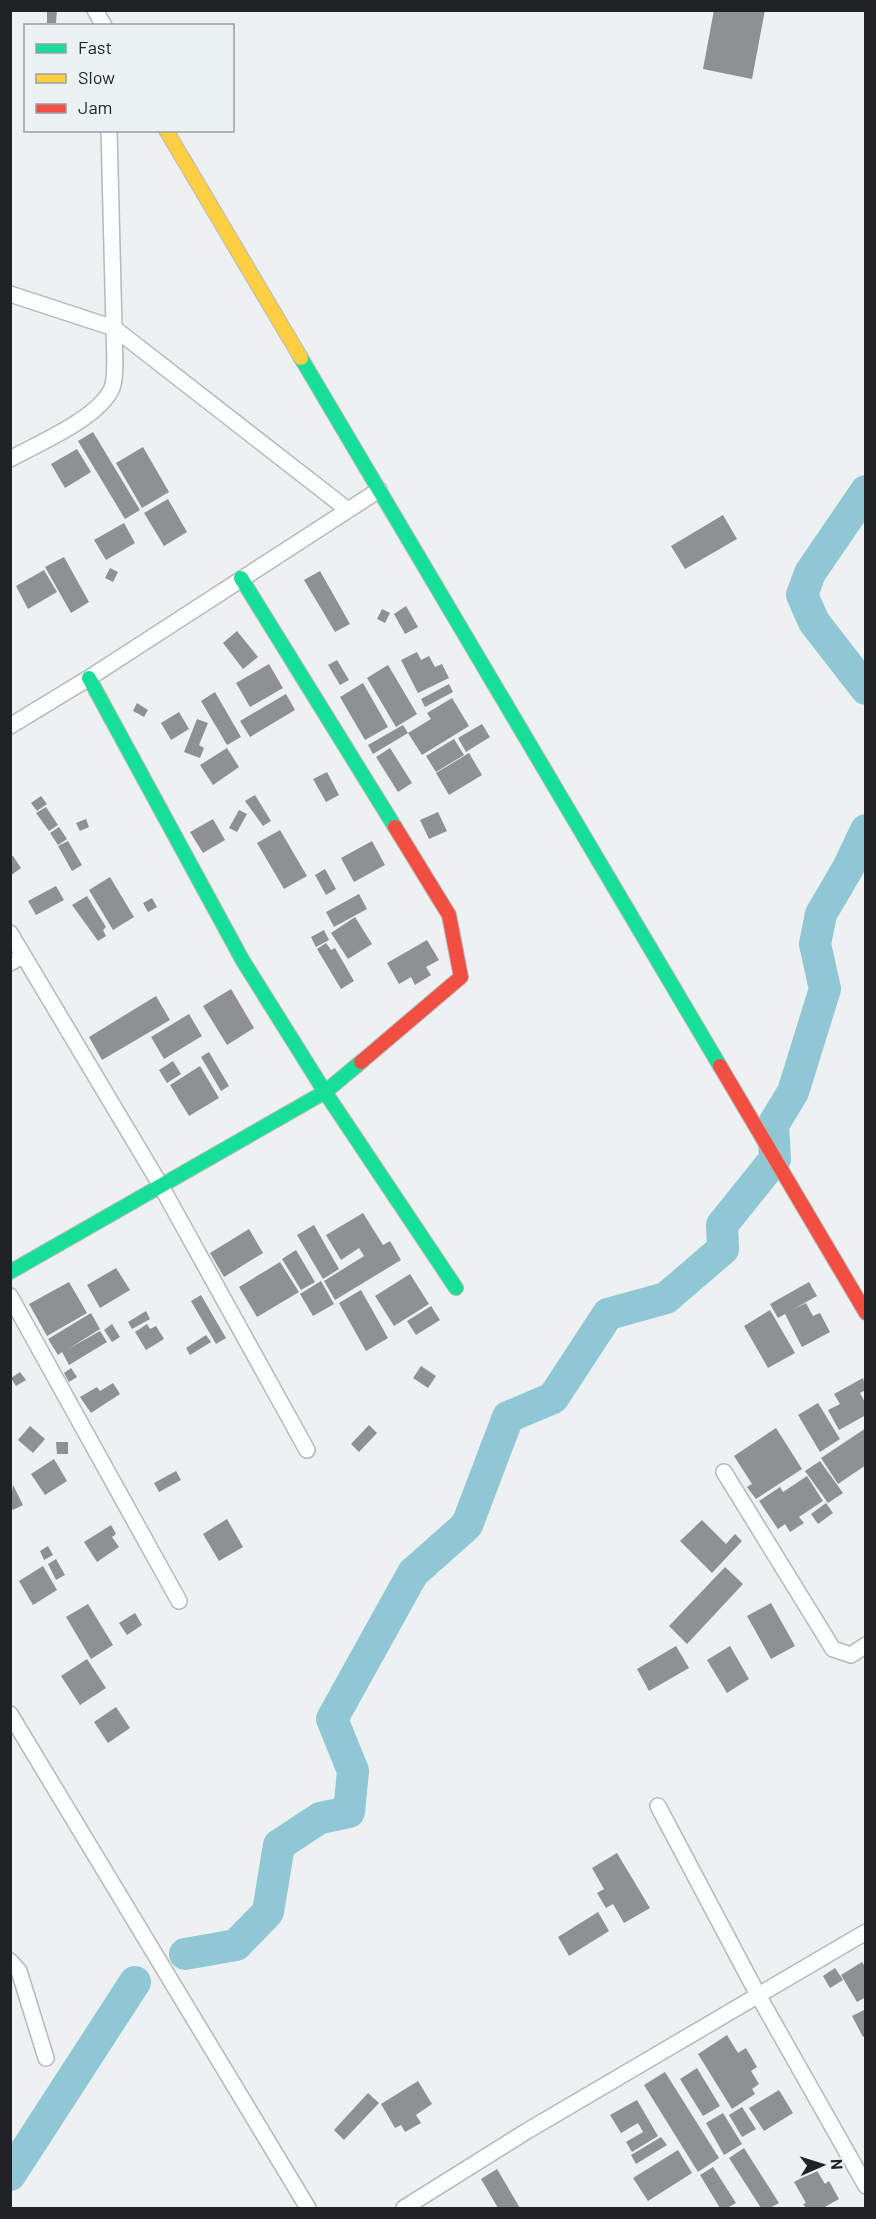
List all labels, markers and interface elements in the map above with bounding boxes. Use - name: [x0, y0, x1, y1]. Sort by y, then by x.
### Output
- legend: [24, 24, 234, 132]
- text: Fast: [78, 36, 112, 58]
- text: Slow: [78, 66, 115, 88]
- text: Jam: [78, 96, 112, 118]
- north arrow: [792, 2135, 852, 2195]
- text: N: [828, 2158, 847, 2170]

